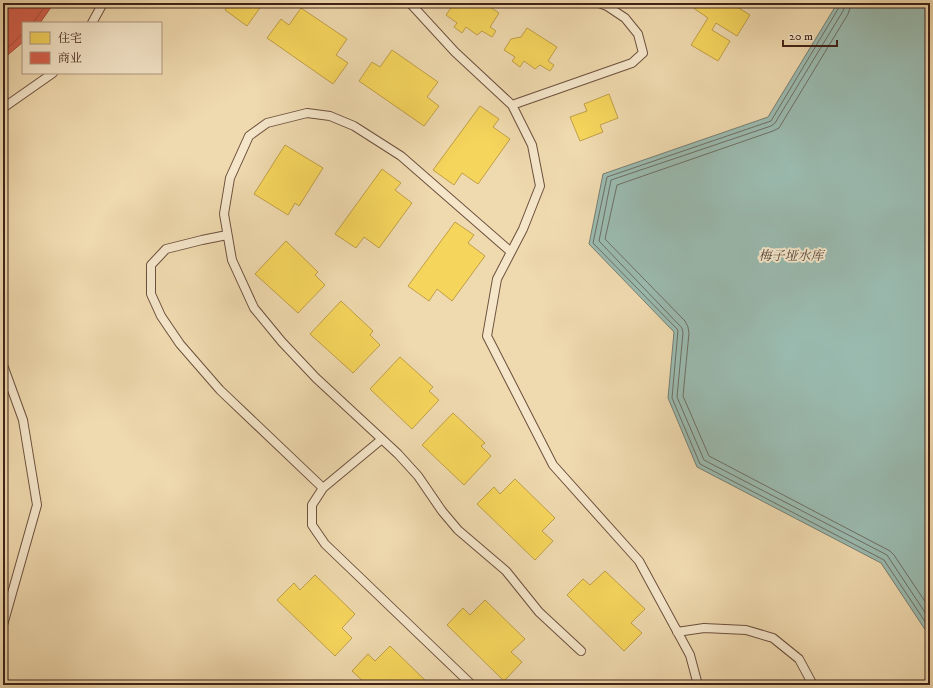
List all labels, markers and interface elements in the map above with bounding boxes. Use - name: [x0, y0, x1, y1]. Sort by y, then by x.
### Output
- legend: [22, 22, 162, 74]
- scale bar: [783, 22, 837, 48]
- text: 20 m: [789, 29, 813, 44]
- text: 住宅: [58, 31, 82, 46]
- text: 商业: [58, 51, 82, 66]
- water label: 梅子垭水库: [758, 248, 825, 264]

